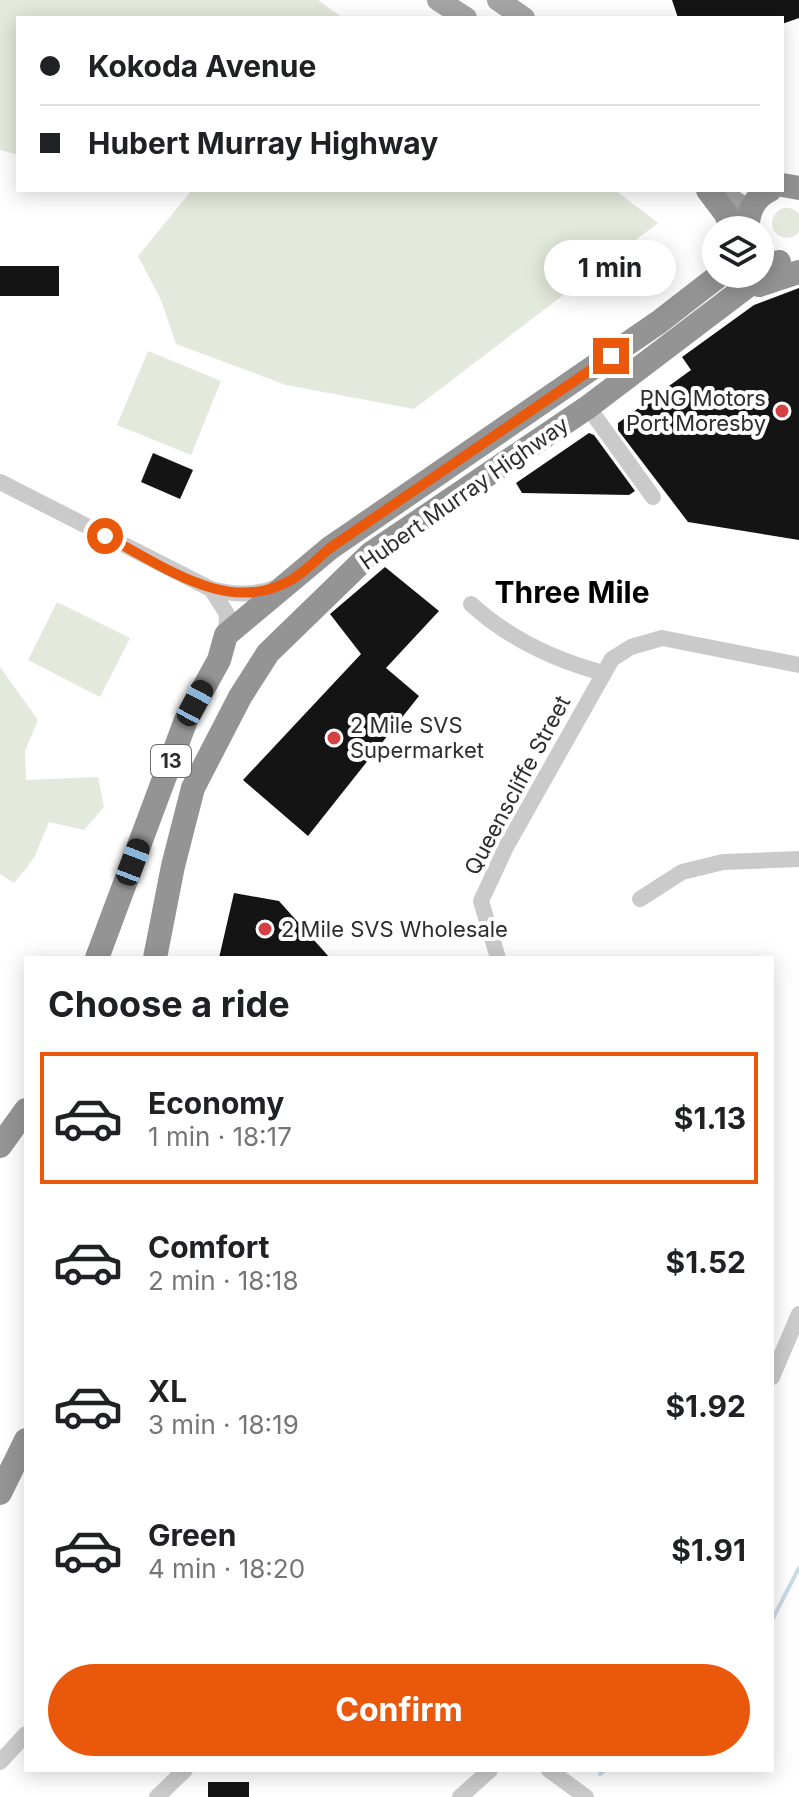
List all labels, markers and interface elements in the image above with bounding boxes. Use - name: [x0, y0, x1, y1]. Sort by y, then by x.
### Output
- text: Kokoda Avenue: [88, 48, 316, 84]
- text: Hubert Murray Highway: [88, 125, 438, 161]
- map controls: [702, 216, 774, 288]
- button: layers: [702, 216, 774, 288]
- callout: 1 min: [545, 240, 677, 296]
- text: 1 min: [578, 252, 642, 283]
- route end: [593, 338, 629, 374]
- place label: PNG Motors Port Moresby: [626, 385, 766, 436]
- marker: PNG Motors Port Moresby: [773, 402, 791, 420]
- street label: Hubert Murray Highway: [355, 411, 573, 575]
- route start: [87, 518, 123, 554]
- district label: Three Mile: [494, 574, 650, 610]
- car: [173, 676, 217, 730]
- street label: Queenscliffe Street: [459, 691, 575, 879]
- place label: 2 Mile SVS Supermarket: [350, 712, 484, 763]
- marker: 2 Mile SVS Supermarket: [325, 729, 343, 747]
- road number: 13: [151, 745, 191, 777]
- car: [113, 835, 153, 889]
- place label: 2 Mile SVS Wholesale: [281, 916, 508, 942]
- marker: 2 Mile SVS Wholesale: [256, 920, 274, 938]
- text: Choose a ride: [48, 982, 290, 1026]
- icon: car: [52, 1082, 124, 1154]
- text: Economy: [148, 1085, 284, 1121]
- text: $1.13: [674, 1100, 746, 1136]
- text: 1 min · 18:17: [148, 1121, 292, 1152]
- icon: car: [52, 1226, 124, 1298]
- text: Comfort: [148, 1229, 269, 1265]
- text: $1.52: [666, 1244, 746, 1280]
- text: 2 min · 18:18: [148, 1265, 299, 1296]
- icon: car: [52, 1370, 124, 1442]
- text: XL: [148, 1373, 187, 1409]
- text: $1.92: [665, 1388, 746, 1424]
- text: 3 min · 18:19: [148, 1409, 299, 1440]
- icon: car: [52, 1514, 124, 1586]
- text: Green: [148, 1517, 236, 1553]
- text: $1.91: [671, 1532, 746, 1568]
- text: 4 min · 18:20: [148, 1553, 305, 1584]
- button: Confirm: [48, 1664, 750, 1756]

